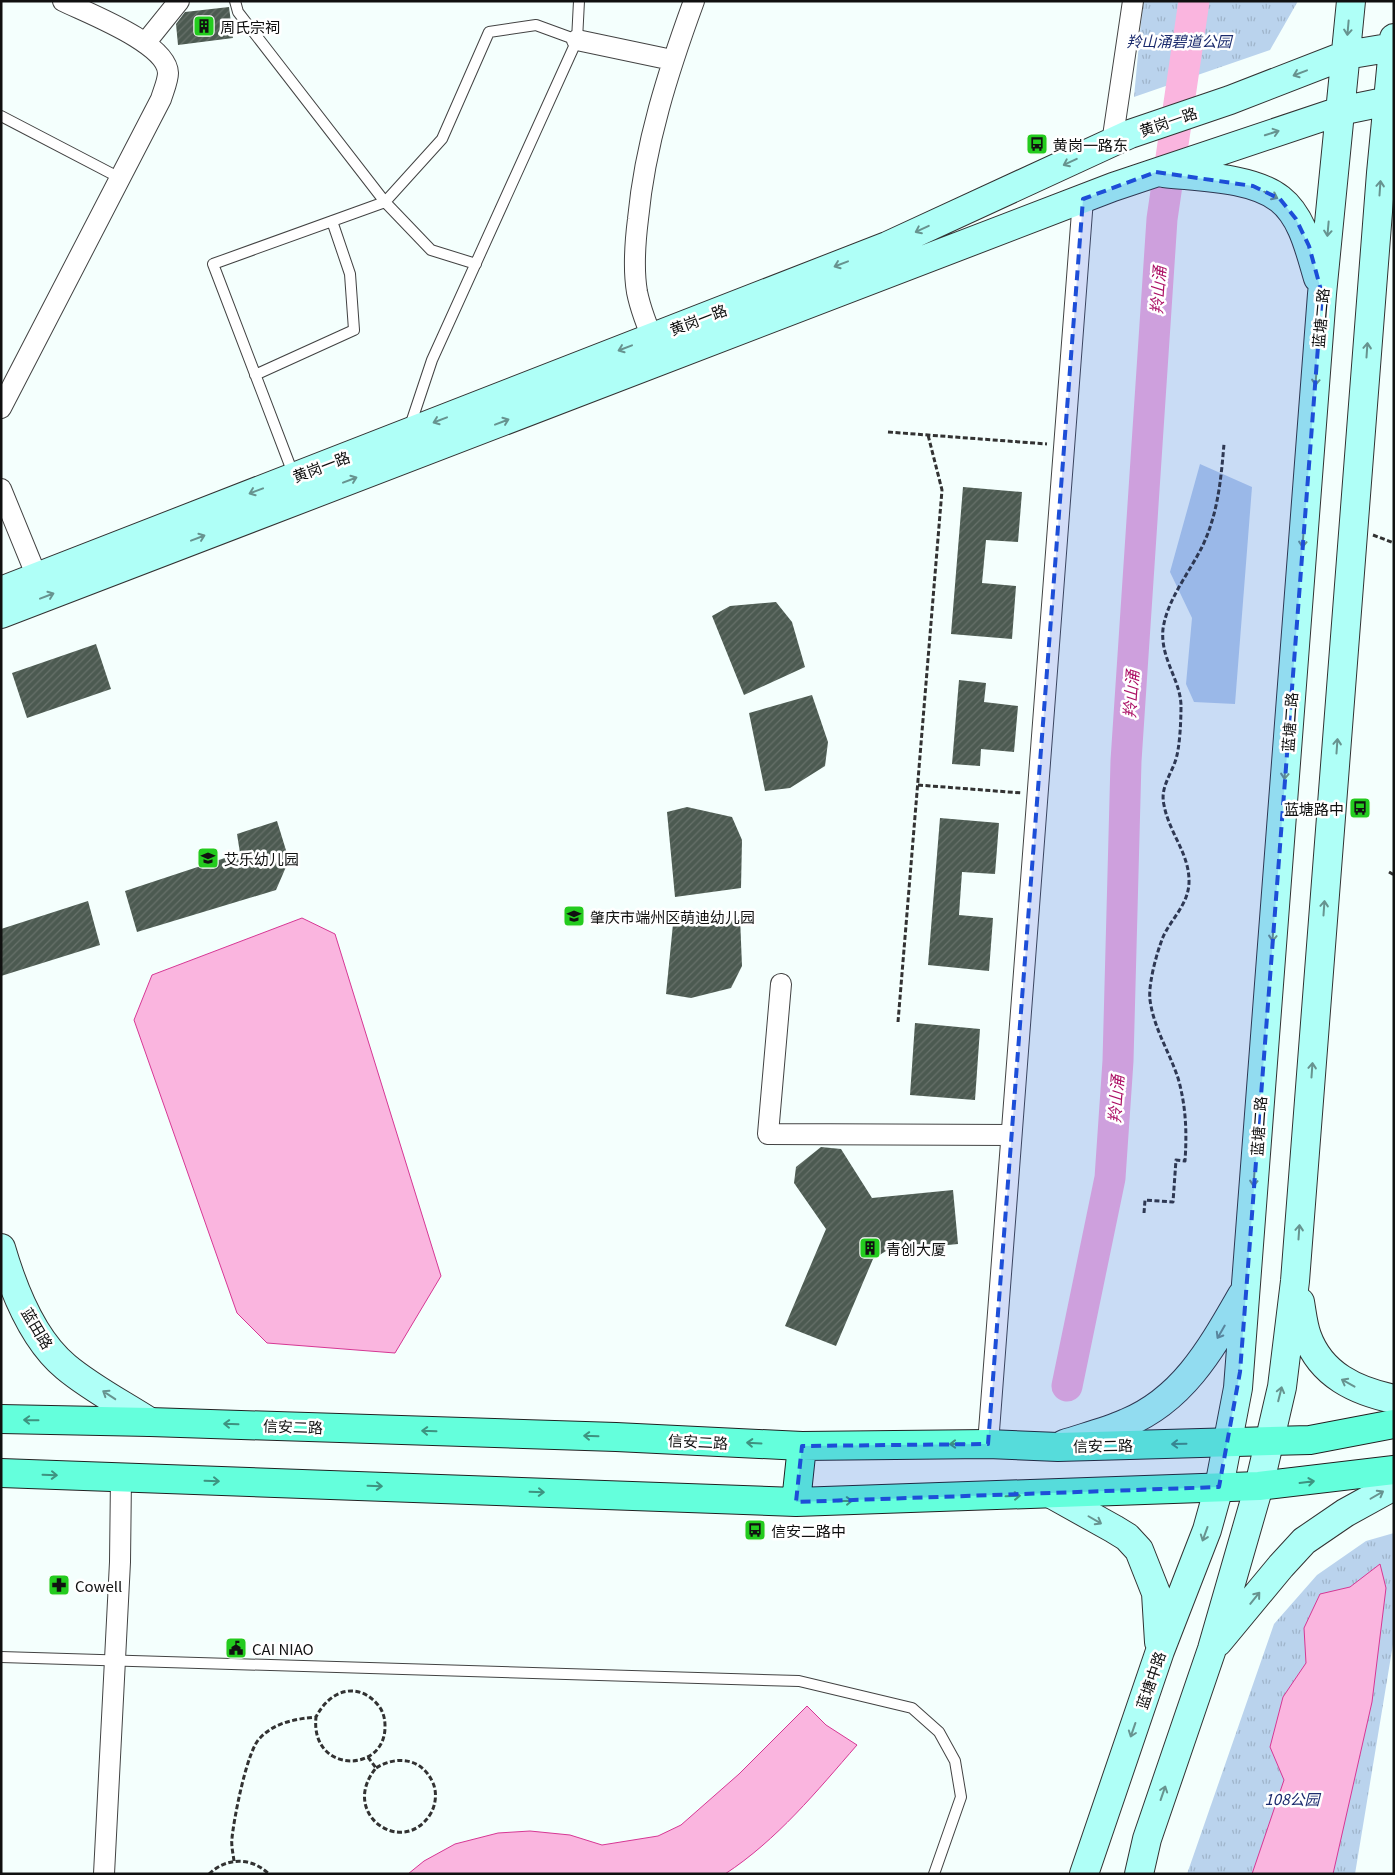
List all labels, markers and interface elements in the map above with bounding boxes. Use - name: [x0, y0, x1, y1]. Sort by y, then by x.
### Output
- building icon: 周氏宗祠: [192, 14, 216, 38]
- place label: 周氏宗祠: [220, 16, 280, 37]
- one-way arrow: [1343, 20, 1353, 36]
- park label: 羚山涌碧道公园: [1126, 30, 1233, 51]
- one-way arrow: [1293, 69, 1308, 78]
- street label: 黄岗一路: [1136, 101, 1200, 141]
- one-way arrow: [1264, 128, 1279, 137]
- bus stop icon: 黄岗一路东: [1025, 132, 1049, 156]
- place label: 黄岗一路东: [1053, 134, 1128, 155]
- one-way arrow: [1063, 157, 1078, 167]
- one-way arrow: [1375, 180, 1385, 196]
- one-way arrow: [1263, 191, 1278, 200]
- one-way arrow: [1323, 221, 1333, 237]
- one-way arrow: [915, 225, 930, 235]
- one-way arrow: [834, 259, 849, 269]
- water label: 羚山涌: [1143, 263, 1171, 315]
- street label: 蓝塘二路: [1307, 287, 1333, 349]
- street label: 黄岗一路: [666, 298, 730, 340]
- one-way arrow: [1363, 342, 1372, 358]
- one-way arrow: [617, 344, 633, 353]
- one-way arrow: [1311, 369, 1320, 385]
- one-way arrow: [433, 416, 449, 425]
- one-way arrow: [494, 417, 509, 426]
- street label: 黄岗一路: [289, 445, 353, 487]
- one-way arrow: [342, 475, 357, 484]
- one-way arrow: [249, 488, 264, 497]
- one-way arrow: [1298, 531, 1308, 547]
- one-way arrow: [190, 533, 206, 542]
- one-way arrow: [39, 591, 54, 601]
- water label: 羚山涌: [1116, 667, 1144, 719]
- street label: 蓝塘二路: [1276, 691, 1302, 753]
- one-way arrow: [1332, 738, 1341, 754]
- one-way arrow: [1281, 763, 1290, 779]
- bus stop icon: 蓝塘路中: [1348, 796, 1372, 820]
- place label: 蓝塘路中: [1284, 798, 1344, 819]
- school or university icon: 艾乐幼儿园: [196, 846, 220, 870]
- place label: 艾乐幼儿园: [224, 848, 299, 869]
- one-way arrow: [1319, 900, 1329, 916]
- school or university icon: 肇庆市端州区萌迪幼儿园: [562, 904, 586, 928]
- place label: 肇庆市端州区萌迪幼儿园: [590, 906, 755, 927]
- one-way arrow: [1268, 925, 1278, 941]
- one-way arrow: [1307, 1062, 1316, 1078]
- water label: 羚山涌: [1101, 1072, 1129, 1124]
- street label: 蓝塘二路: [1245, 1095, 1271, 1157]
- one-way arrow: [1249, 1171, 1259, 1187]
- one-way arrow: [1294, 1224, 1304, 1240]
- building icon: 青创大厦: [858, 1236, 882, 1260]
- place label: 青创大厦: [886, 1238, 946, 1259]
- street label: 蓝田路: [17, 1303, 59, 1353]
- one-way arrow: [1216, 1324, 1226, 1339]
- one-way arrow: [1341, 1378, 1355, 1388]
- one-way arrow: [1276, 1387, 1285, 1403]
- one-way arrow: [102, 1390, 116, 1400]
- street label: 信安二路: [263, 1414, 323, 1438]
- one-way arrow: [23, 1415, 40, 1425]
- one-way arrow: [224, 1420, 240, 1429]
- one-way arrow: [421, 1426, 437, 1435]
- street label: 信安二路: [667, 1429, 729, 1453]
- one-way arrow: [584, 1431, 600, 1441]
- street label: 信安二路: [1073, 1434, 1133, 1456]
- one-way arrow: [746, 1439, 762, 1448]
- one-way arrow: [949, 1439, 965, 1449]
- one-way arrow: [1171, 1439, 1187, 1448]
- one-way arrow: [42, 1470, 58, 1480]
- one-way arrow: [204, 1476, 220, 1485]
- one-way arrow: [1299, 1476, 1315, 1486]
- one-way arrow: [367, 1482, 383, 1491]
- one-way arrow: [528, 1487, 545, 1497]
- one-way arrow: [1370, 1489, 1384, 1499]
- one-way arrow: [1004, 1491, 1021, 1501]
- one-way arrow: [836, 1496, 852, 1506]
- one-way arrow: [1088, 1515, 1102, 1525]
- bus stop icon: 信安二路中: [743, 1518, 767, 1542]
- place label: 信安二路中: [771, 1520, 846, 1541]
- one-way arrow: [1200, 1526, 1209, 1541]
- pharmacy icon: Cowell: [47, 1573, 71, 1597]
- place label: Cowell: [75, 1575, 122, 1596]
- one-way arrow: [1249, 1592, 1260, 1605]
- public building icon: CAI NIAO: [224, 1636, 248, 1660]
- place label: CAI NIAO: [252, 1638, 314, 1659]
- street label: 蓝塘中路: [1130, 1648, 1170, 1712]
- one-way arrow: [1128, 1722, 1137, 1737]
- one-way arrow: [1159, 1786, 1168, 1801]
- park label: 108公园: [1265, 1788, 1321, 1809]

